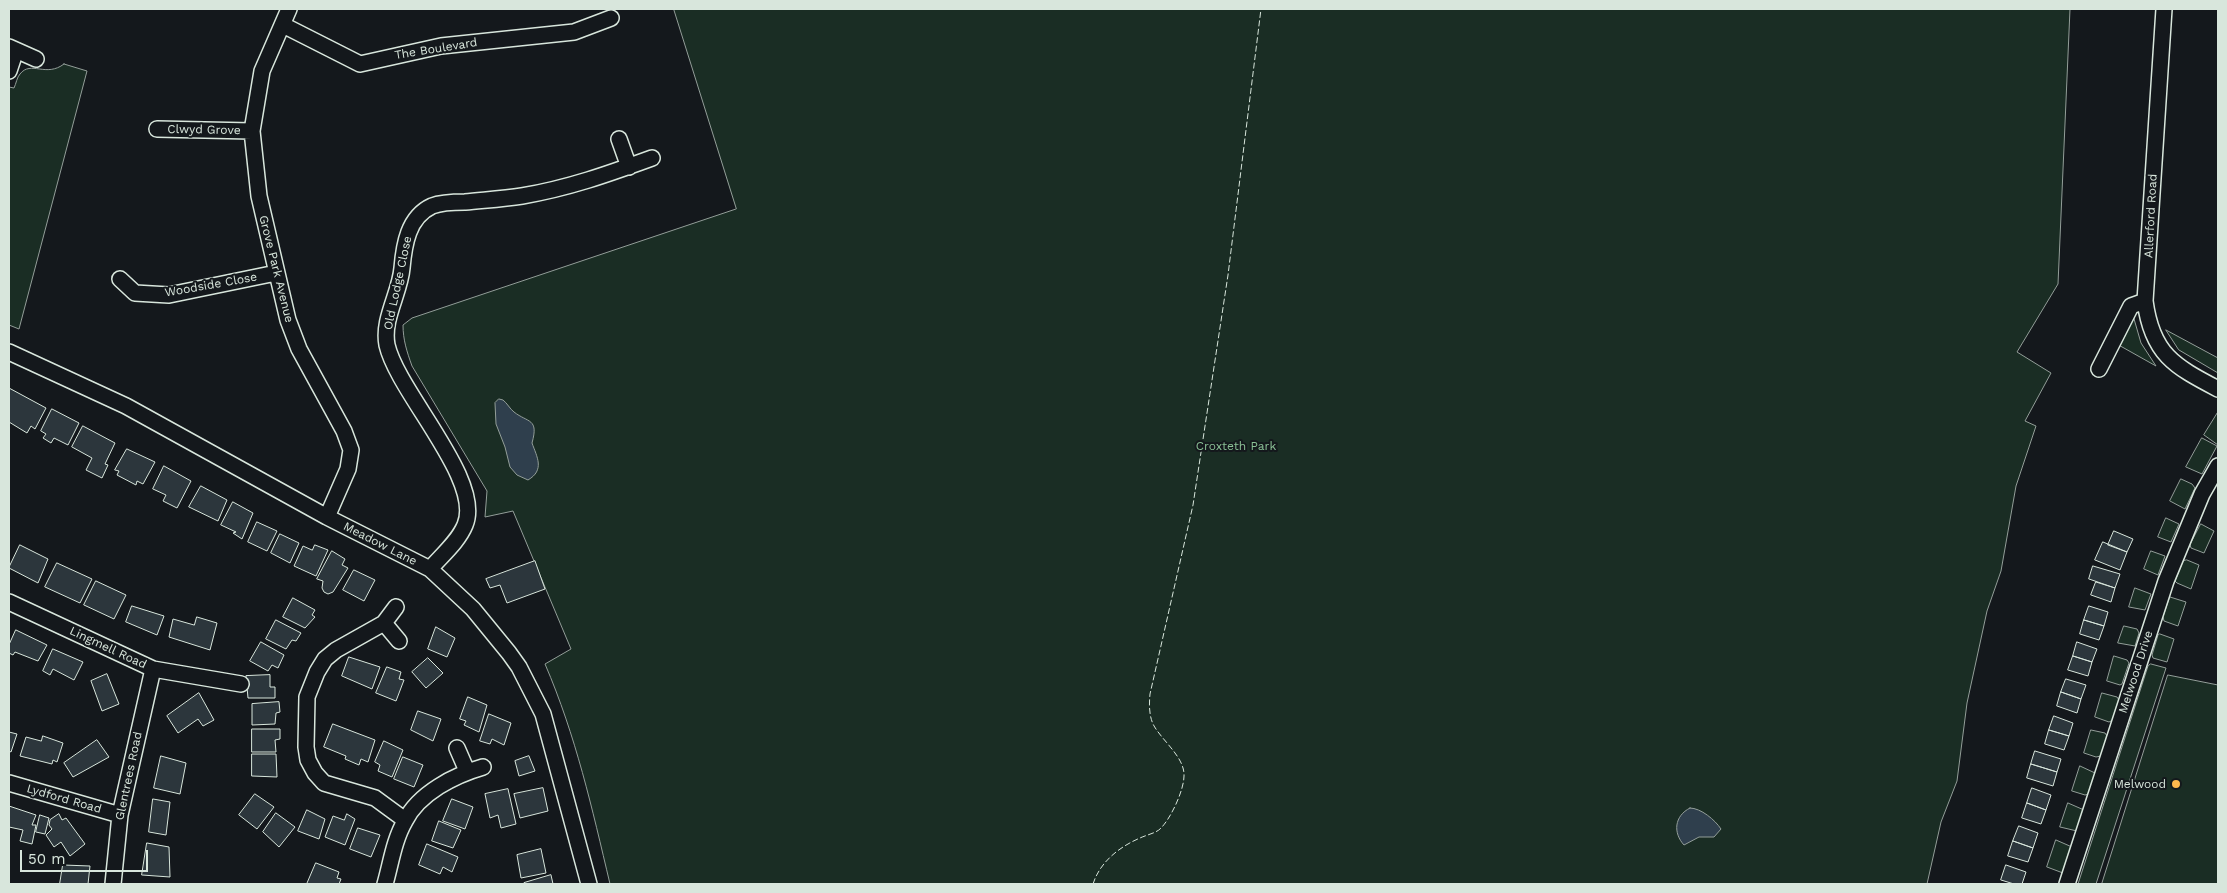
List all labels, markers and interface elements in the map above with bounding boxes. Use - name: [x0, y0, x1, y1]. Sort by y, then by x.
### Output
- street label: The Boulevard: [394, 35, 478, 63]
- street label: Clwyd Grove: [167, 122, 241, 138]
- street label: Allerford Road: [2142, 173, 2160, 259]
- street label: Grove Park Avenue: [256, 214, 296, 324]
- street label: Old Lodge Close: [381, 235, 415, 331]
- street label: Woodside Close: [164, 270, 258, 300]
- park label: Croxteth Park: [1196, 439, 1276, 453]
- street label: Meadow Lane: [341, 519, 419, 569]
- street label: Lingmell Road: [67, 624, 149, 672]
- street label: Melwood Drive: [2116, 629, 2156, 715]
- street label: Glentrees Road: [113, 731, 145, 821]
- place label: Melwood: [2114, 777, 2166, 791]
- marker: Melwood: [2170, 778, 2182, 790]
- street label: Lydford Road: [25, 781, 103, 817]
- scale bar: [22, 840, 150, 872]
- text: 50 m: [28, 850, 65, 868]

